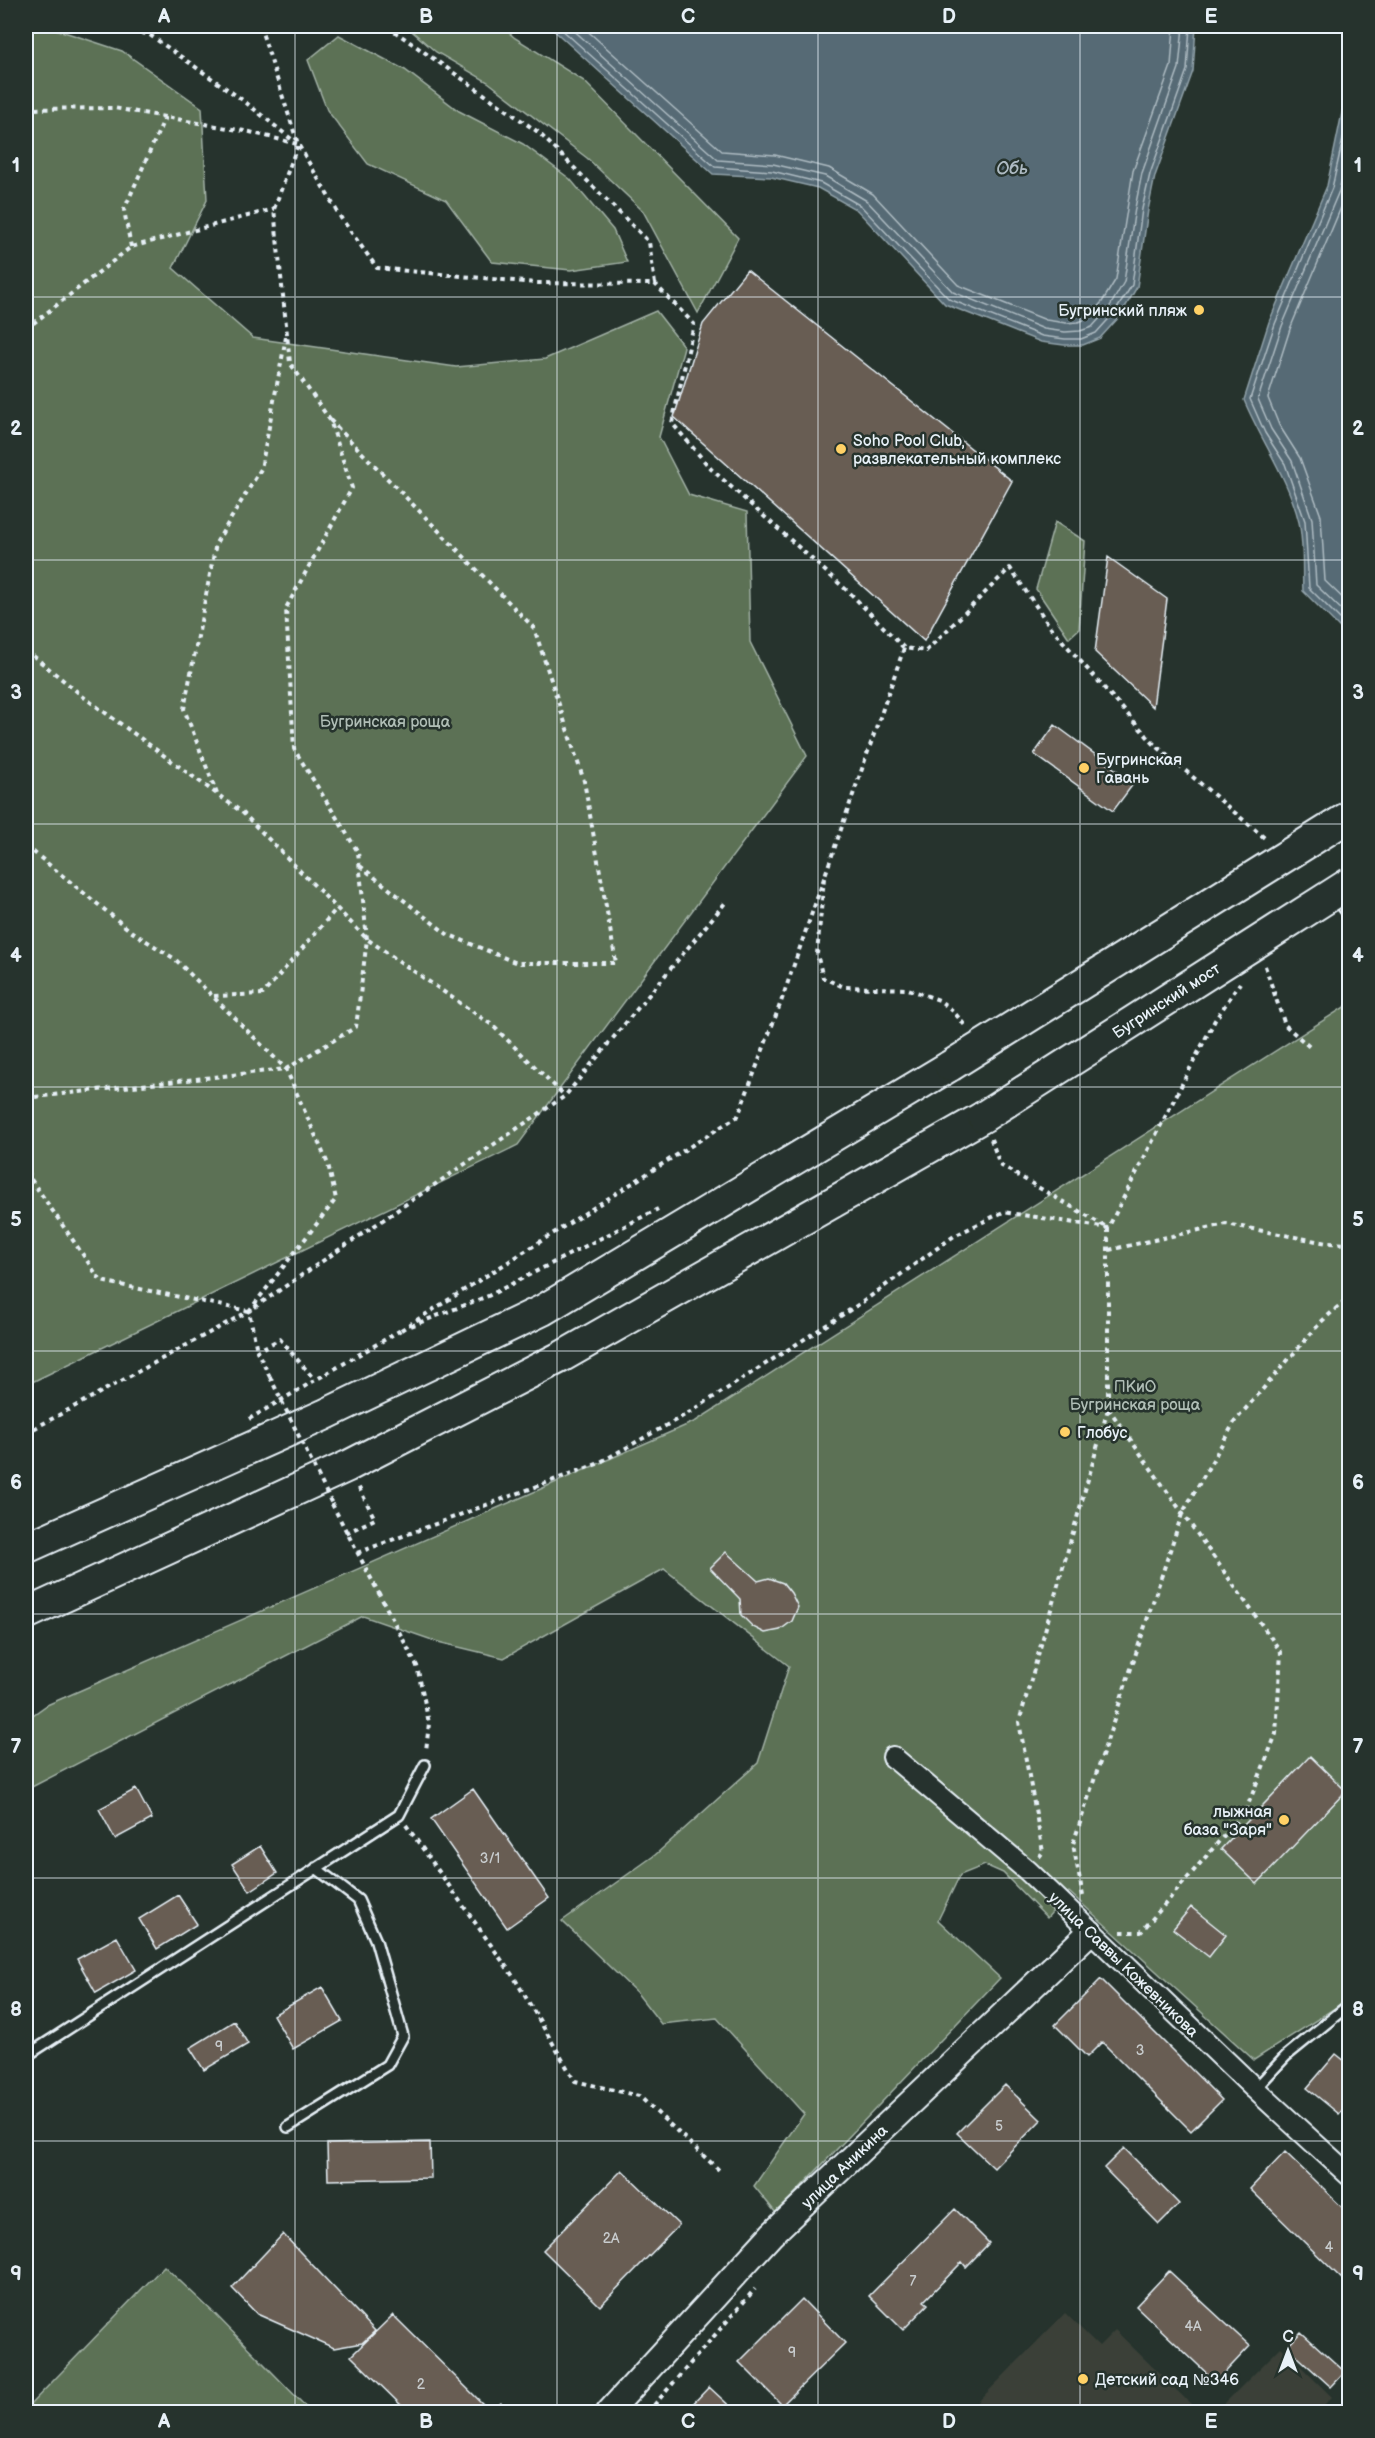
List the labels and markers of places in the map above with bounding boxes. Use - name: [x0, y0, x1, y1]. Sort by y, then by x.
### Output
- place label: Бугринский пляж: [1058, 302, 1188, 321]
- marker: Бугринский пляж: [1192, 303, 1206, 317]
- place label: Soho Pool Club, развлекательный комплекс: [853, 432, 1061, 469]
- marker: Soho Pool Club, развлекательный комплекс: [834, 442, 848, 456]
- place label: Бугринская Гавань: [1096, 751, 1182, 788]
- marker: Бугринская Гавань: [1077, 761, 1091, 775]
- place label: Глобус: [1077, 1424, 1127, 1443]
- marker: Глобус: [1058, 1425, 1072, 1439]
- place label: лыжная база "Заря": [1184, 1803, 1272, 1840]
- marker: лыжная база "Заря": [1277, 1813, 1291, 1827]
- place label: Детский сад №346: [1095, 2371, 1239, 2390]
- marker: Детский сад №346: [1076, 2372, 1090, 2386]

